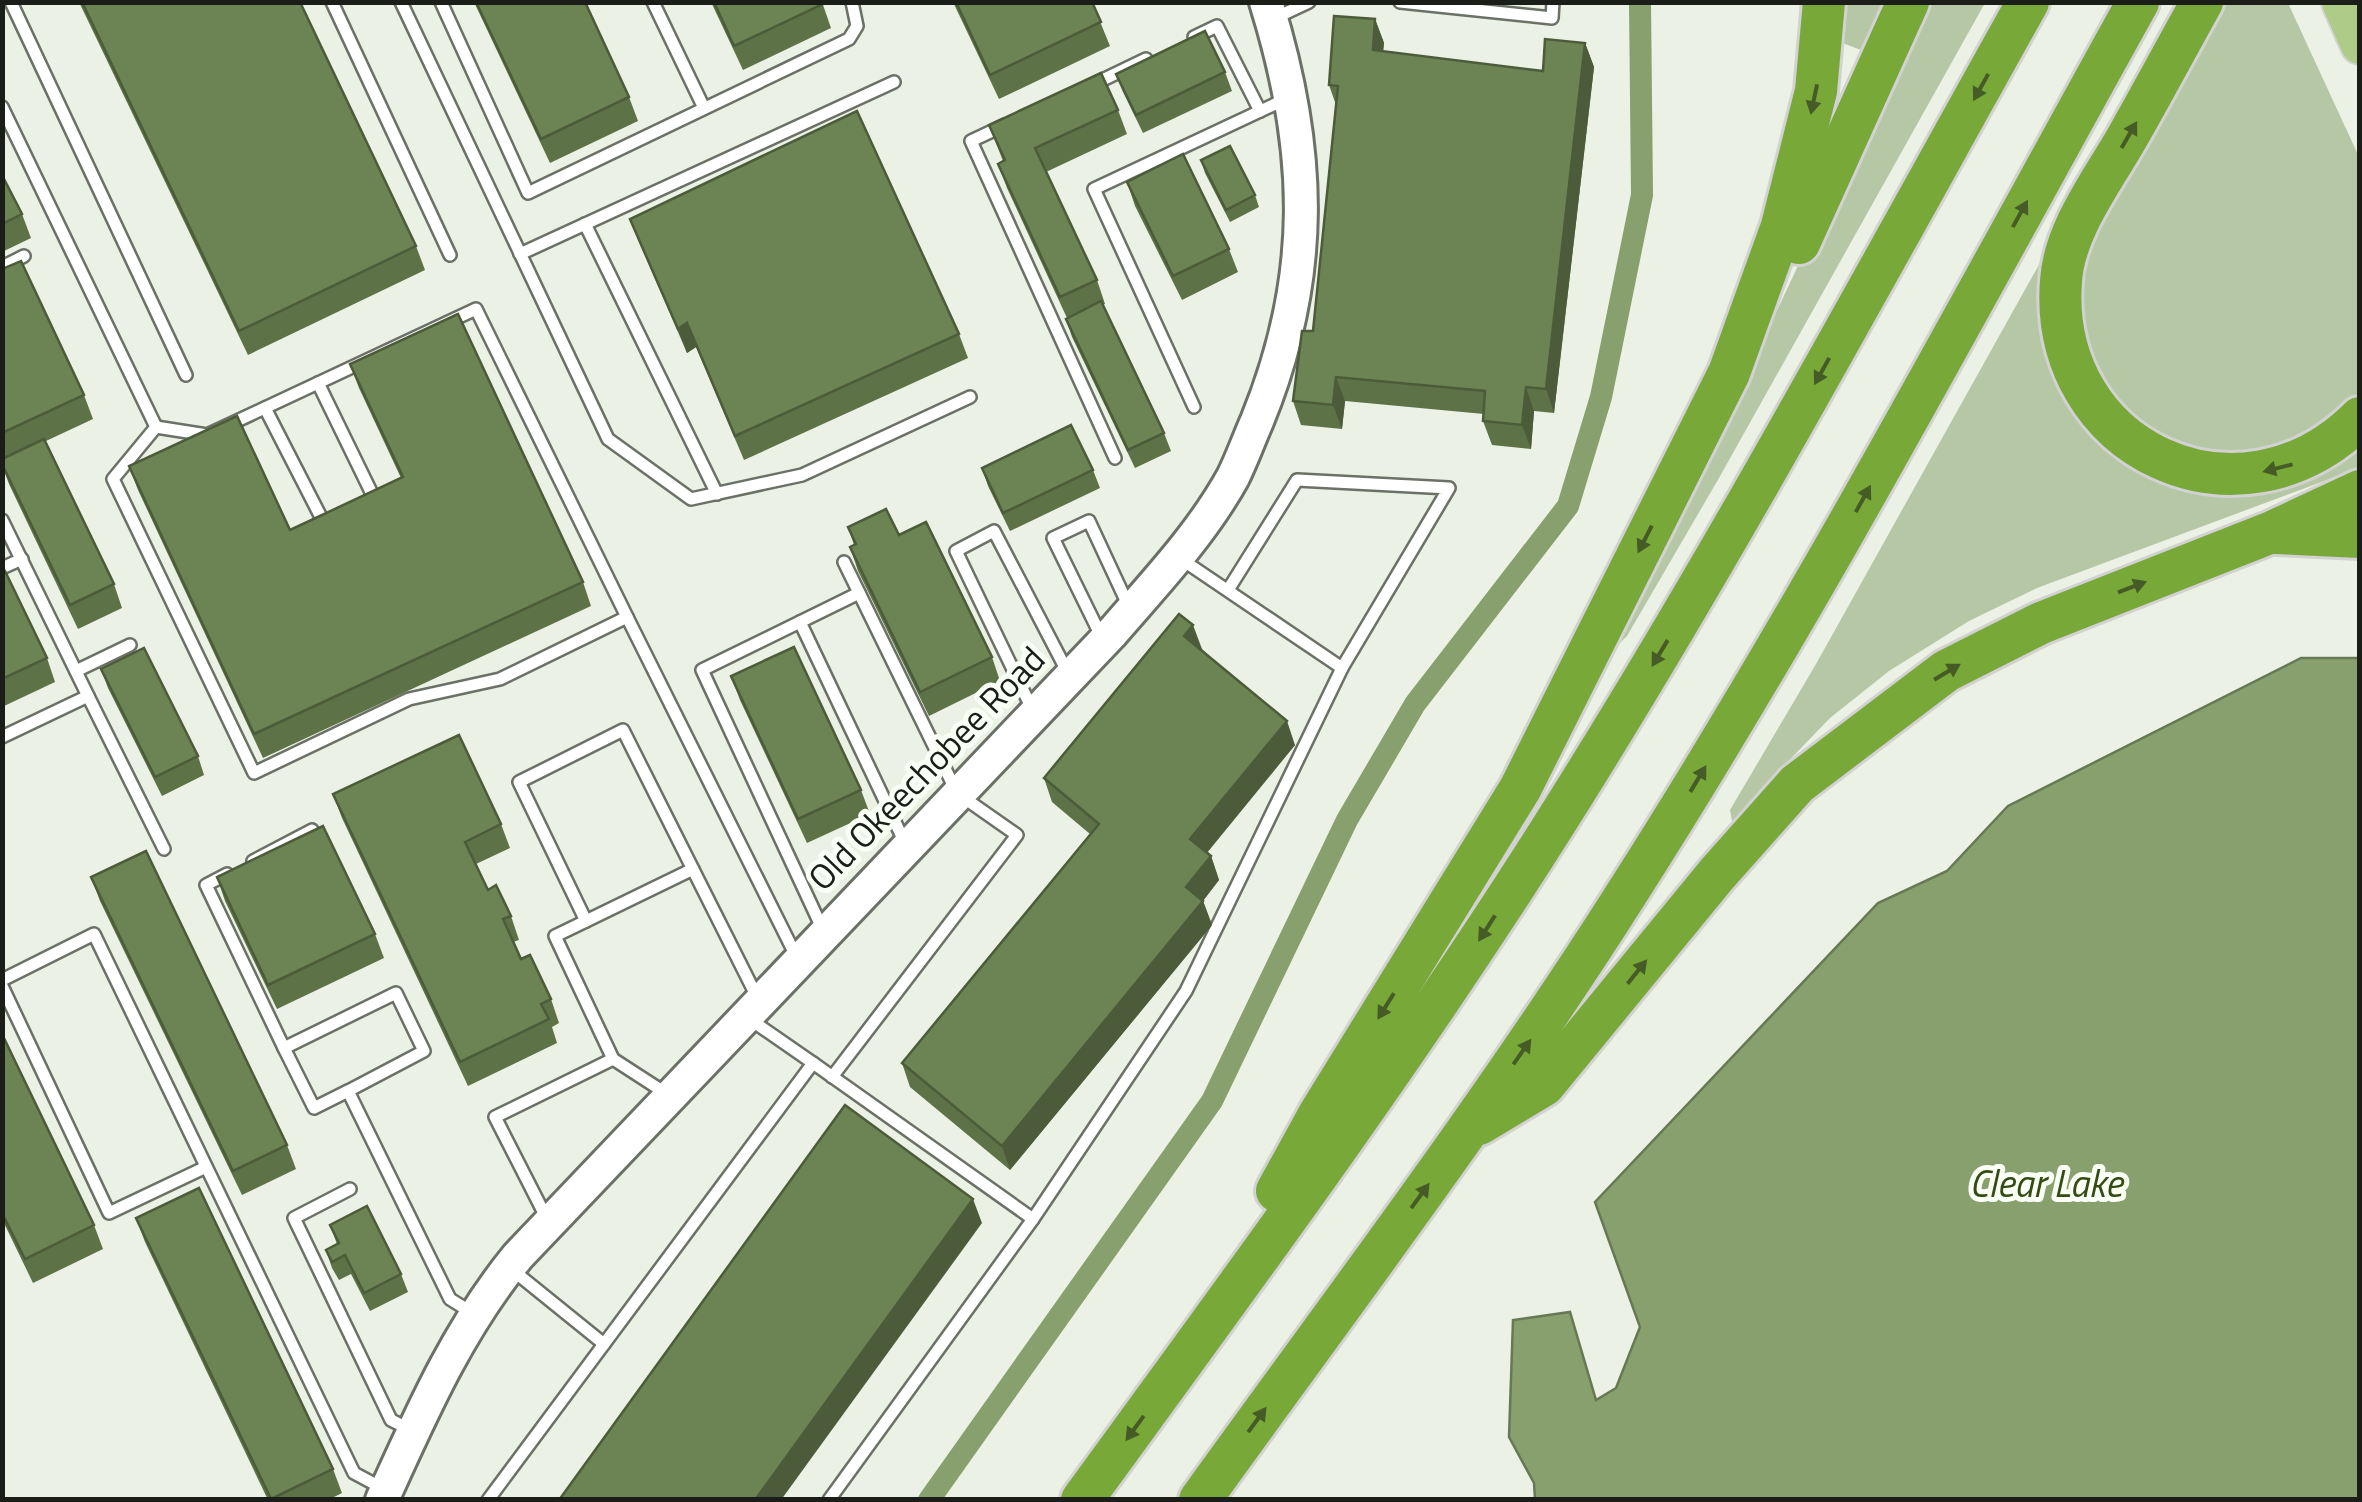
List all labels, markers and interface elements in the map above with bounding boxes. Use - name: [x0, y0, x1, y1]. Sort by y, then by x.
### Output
- one-way arrow: [1972, 73, 1989, 102]
- one-way arrow: [1805, 84, 1821, 115]
- one-way arrow: [2120, 121, 2137, 150]
- one-way arrow: [2012, 200, 2029, 229]
- one-way arrow: [1813, 357, 1831, 385]
- one-way arrow: [2262, 461, 2293, 476]
- one-way arrow: [1854, 484, 1871, 513]
- one-way arrow: [1637, 525, 1654, 554]
- one-way arrow: [2117, 579, 2147, 594]
- street label: Old Okeechobee Road: [795, 633, 1057, 903]
- one-way arrow: [1652, 639, 1669, 667]
- one-way arrow: [1933, 664, 1961, 681]
- one-way arrow: [1689, 765, 1706, 793]
- one-way arrow: [1479, 914, 1497, 942]
- one-way arrow: [1626, 959, 1647, 984]
- one-way arrow: [1377, 993, 1395, 1020]
- one-way arrow: [1512, 1038, 1531, 1065]
- water label: Clear Lake: [1969, 1154, 2125, 1212]
- one-way arrow: [1409, 1182, 1429, 1209]
- one-way arrow: [1247, 1407, 1267, 1434]
- one-way arrow: [1125, 1414, 1145, 1441]

